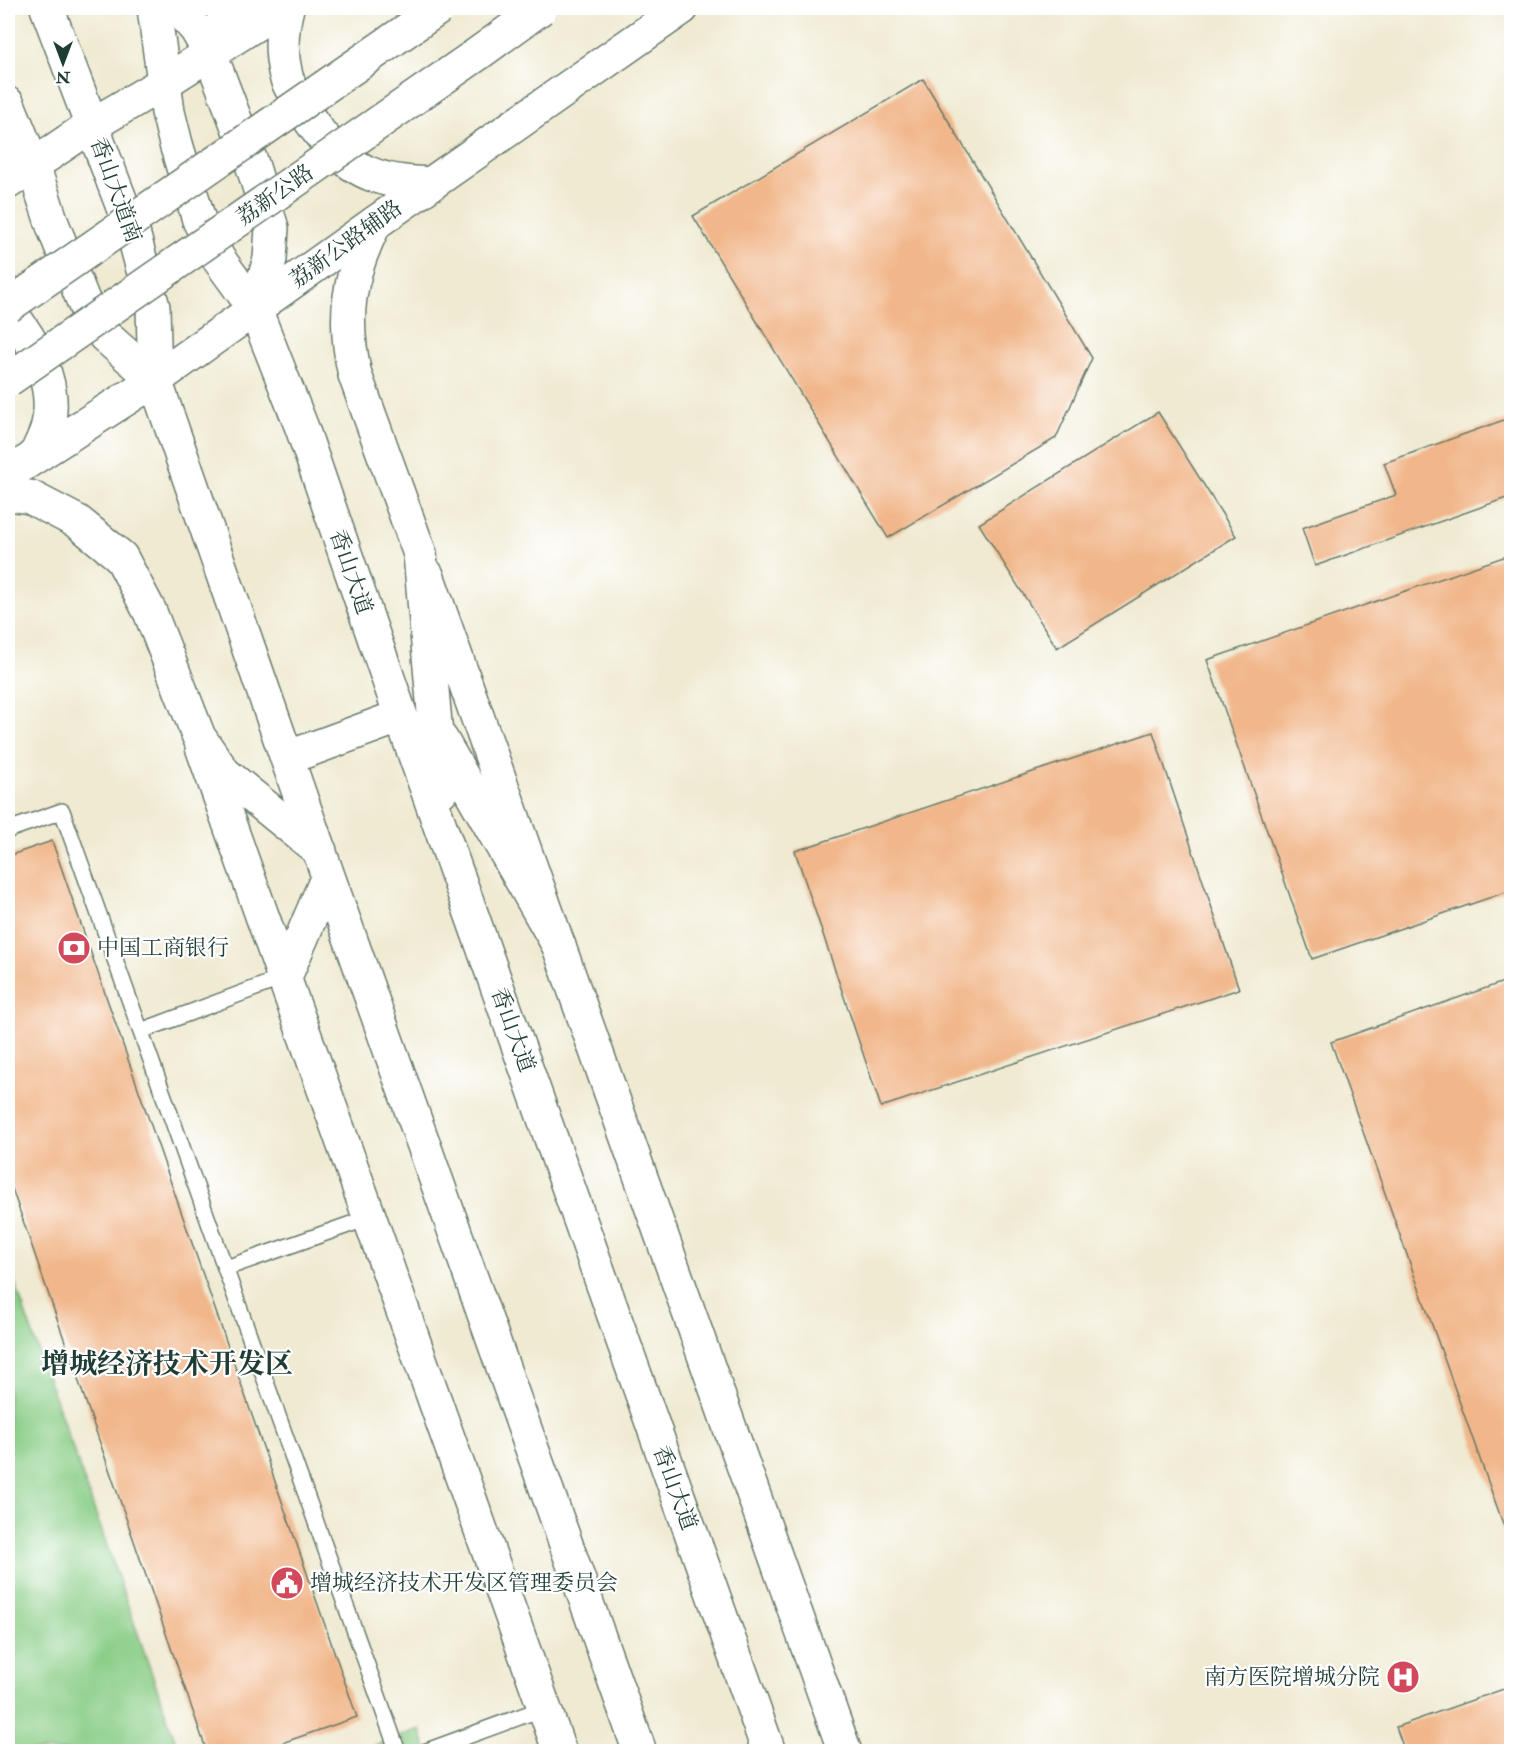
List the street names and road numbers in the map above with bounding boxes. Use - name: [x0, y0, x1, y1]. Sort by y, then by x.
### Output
- street label: 香山大道南: [84, 134, 148, 246]
- street label: 荔新公路: [231, 158, 319, 232]
- street label: 荔新公路辅路: [284, 194, 408, 294]
- street label: 香山大道: [323, 526, 379, 618]
- street label: 香山大道: [485, 984, 541, 1076]
- street label: 香山大道: [647, 1442, 703, 1534]

